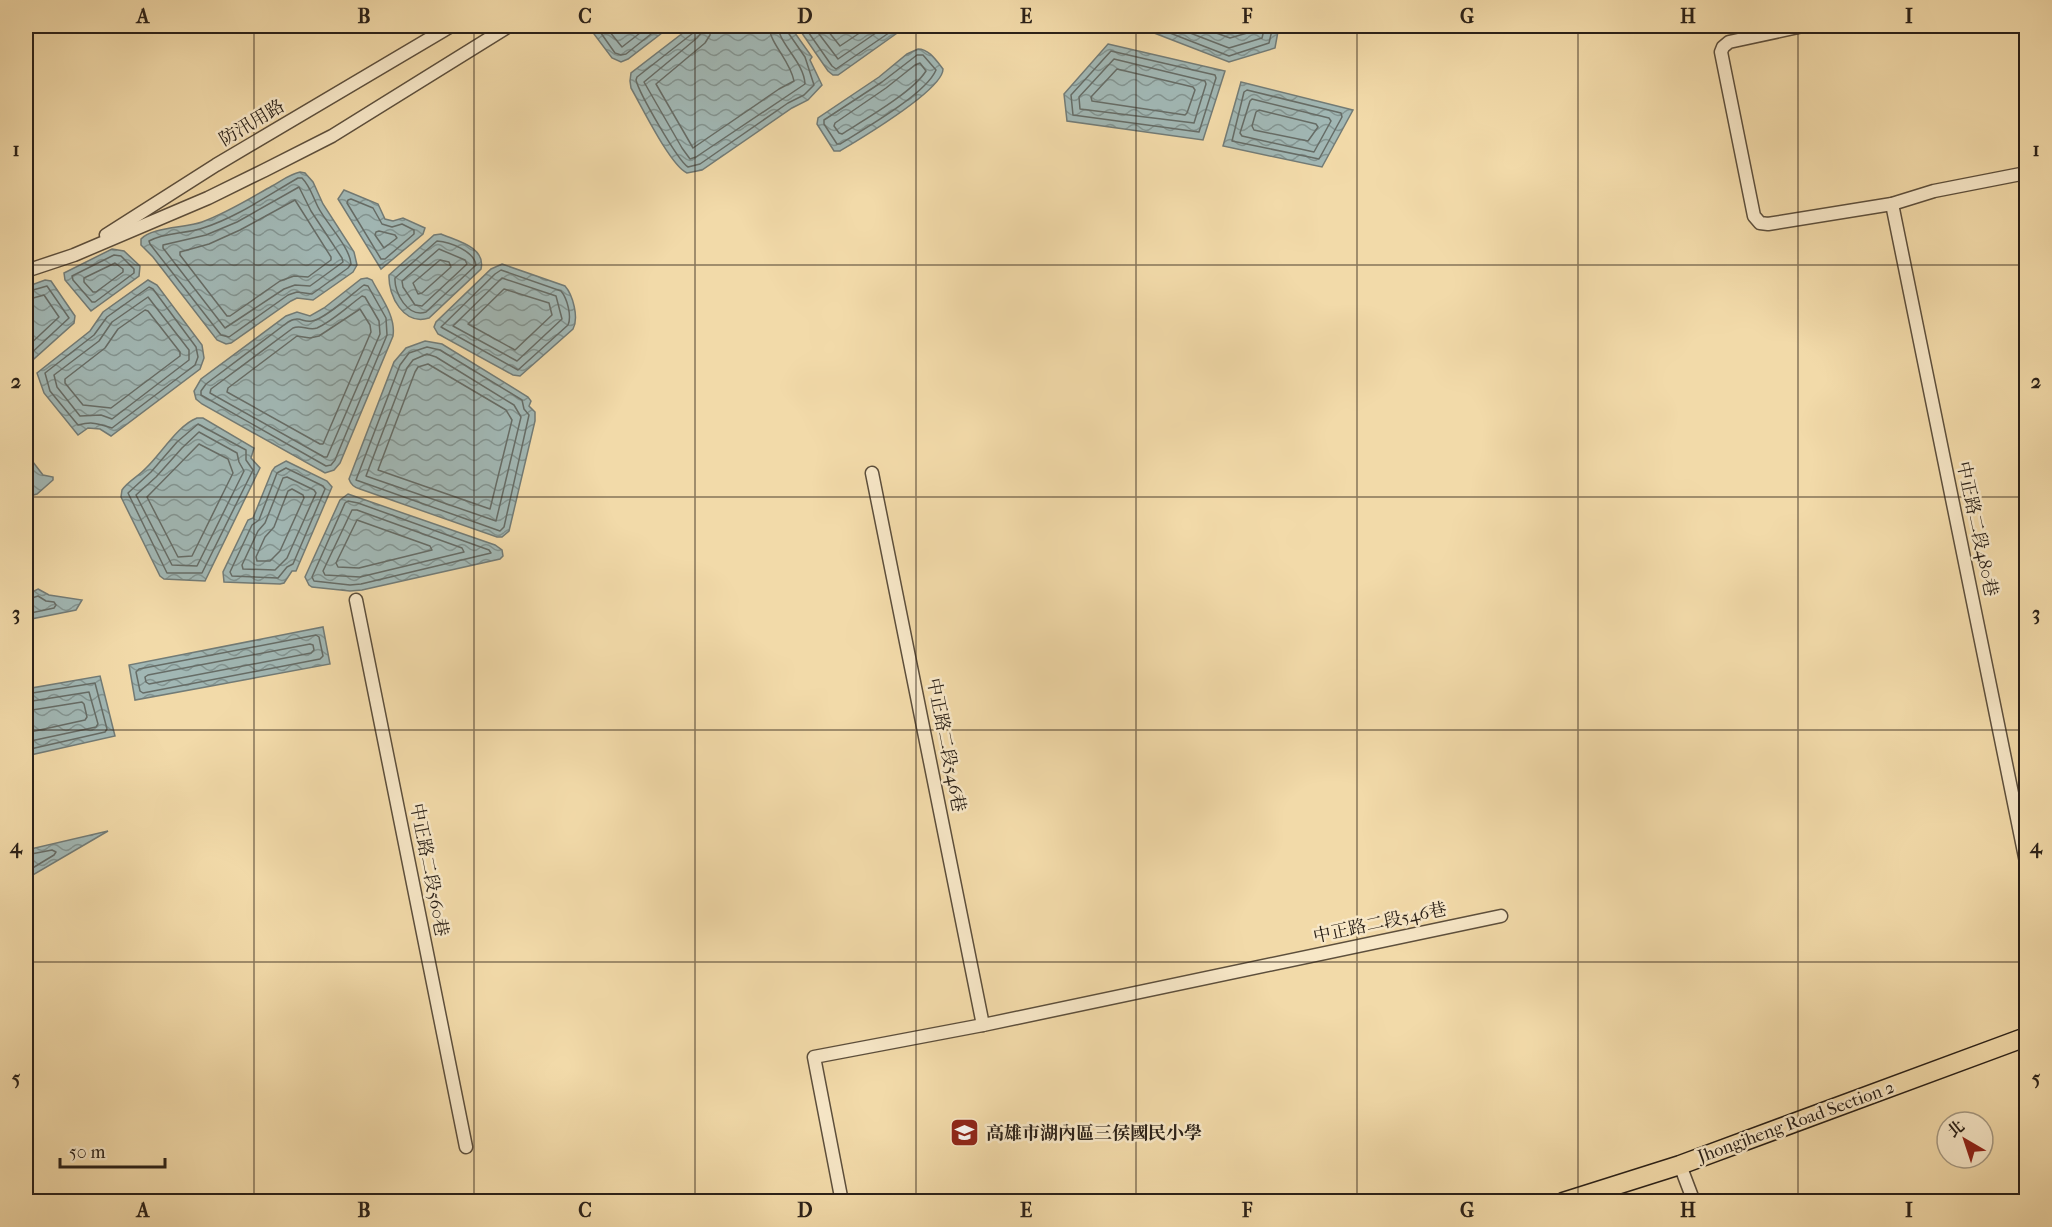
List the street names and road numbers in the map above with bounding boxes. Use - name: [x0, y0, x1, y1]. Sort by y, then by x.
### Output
- street label: 防汛用路: [216, 95, 288, 151]
- street label: 中正路二段480巷: [1952, 460, 2002, 598]
- street label: 中正路二段546巷: [923, 676, 969, 814]
- street label: 中正路二段560巷: [406, 802, 452, 938]
- street label: 中正路二段546巷: [1311, 899, 1449, 947]
- street label: Jhongjheng Road Section 2: [1693, 1077, 1897, 1168]

